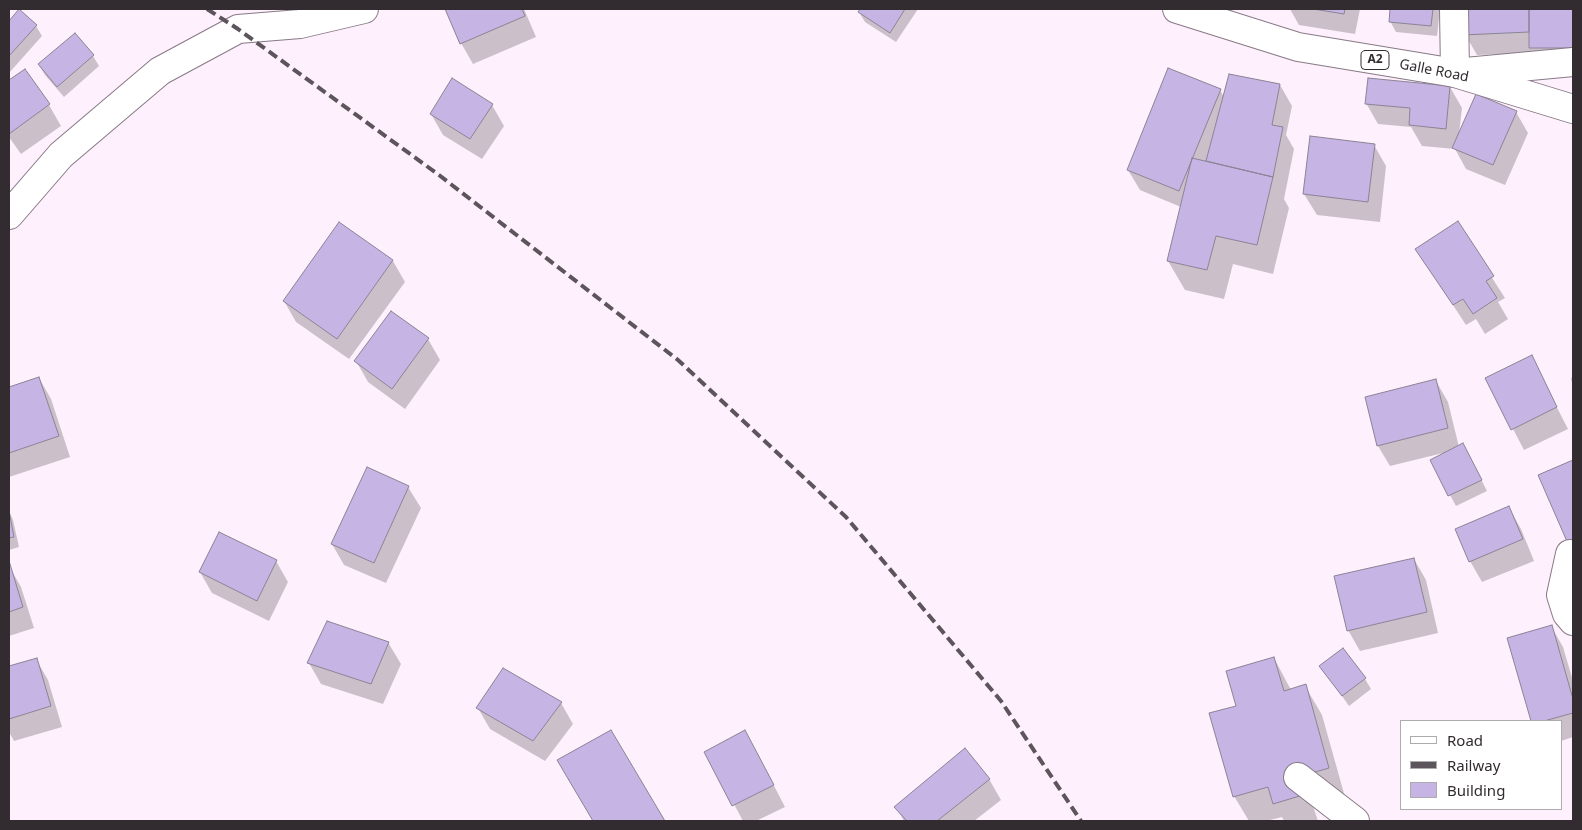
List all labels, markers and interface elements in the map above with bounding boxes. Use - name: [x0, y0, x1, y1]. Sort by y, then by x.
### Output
- road number: A2: [1361, 50, 1389, 70]
- street label: Galle Road: [1398, 56, 1470, 86]
- legend: [1400, 720, 1562, 810]
- text: Road: [1447, 730, 1483, 750]
- text: Railway: [1447, 755, 1500, 775]
- text: Building: [1447, 780, 1505, 800]

